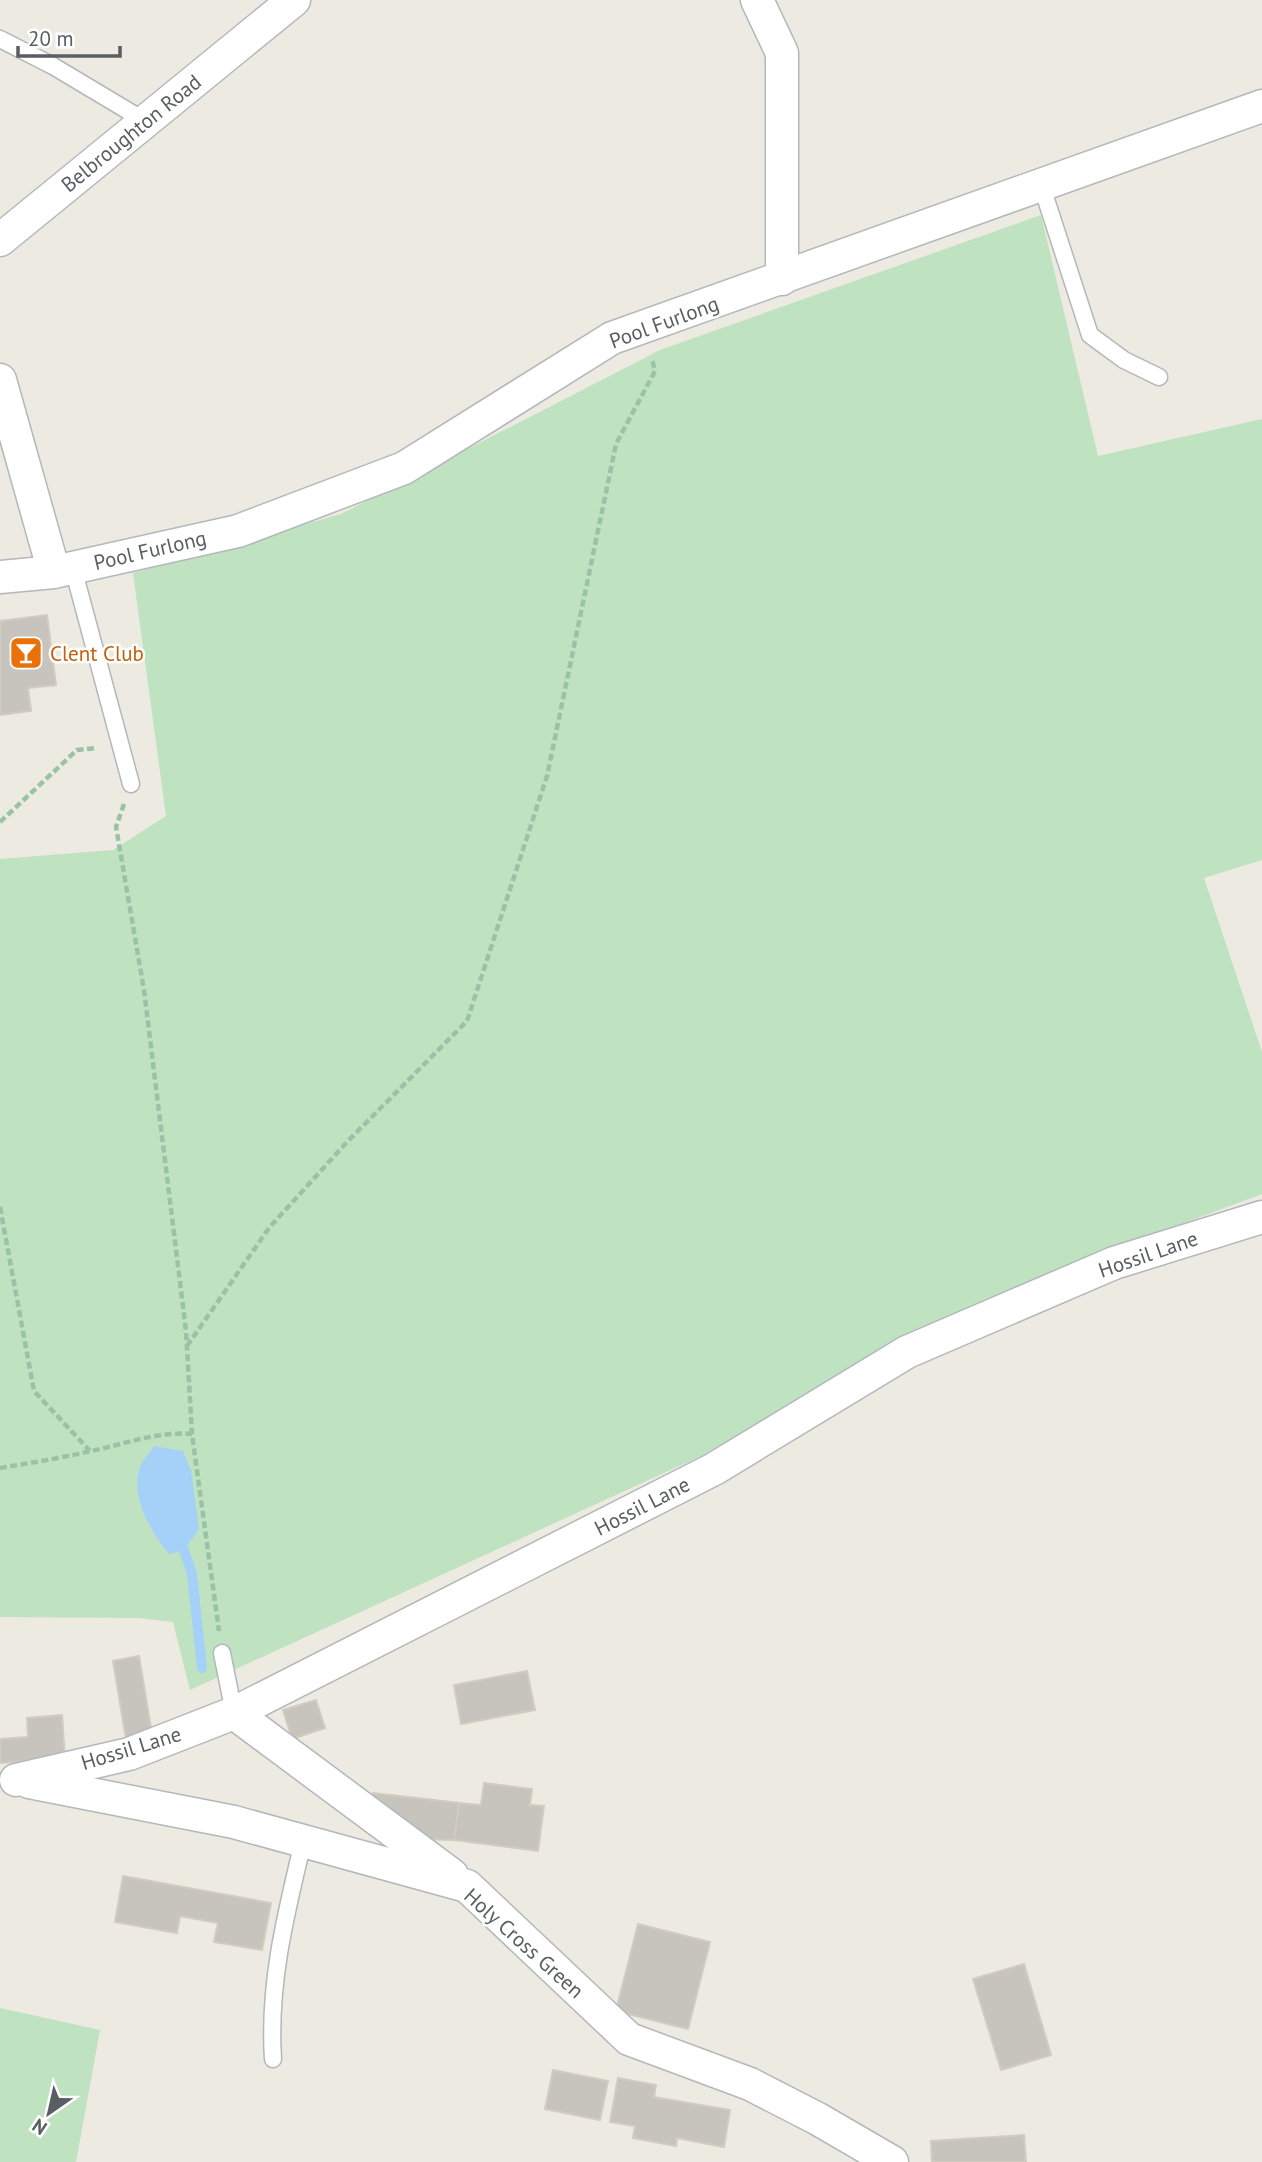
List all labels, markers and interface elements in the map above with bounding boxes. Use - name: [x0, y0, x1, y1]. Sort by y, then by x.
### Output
- scale bar: [18, 14, 119, 58]
- text: 20 m: [28, 25, 74, 52]
- street label: Belbroughton Road: [55, 68, 207, 198]
- street label: Pool Furlong: [605, 290, 723, 354]
- street label: Pool Furlong: [91, 524, 209, 576]
- bar icon: Clent Club: [7, 634, 45, 672]
- place label: Clent Club: [50, 640, 144, 667]
- street label: Hossil Lane: [1095, 1224, 1201, 1284]
- street label: Hossil Lane: [590, 1470, 694, 1542]
- street label: Hossil Lane: [78, 1720, 184, 1776]
- street label: Holy Cross Green: [458, 1882, 590, 2004]
- north arrow: [14, 2078, 84, 2148]
- text: N: [28, 2114, 51, 2141]

